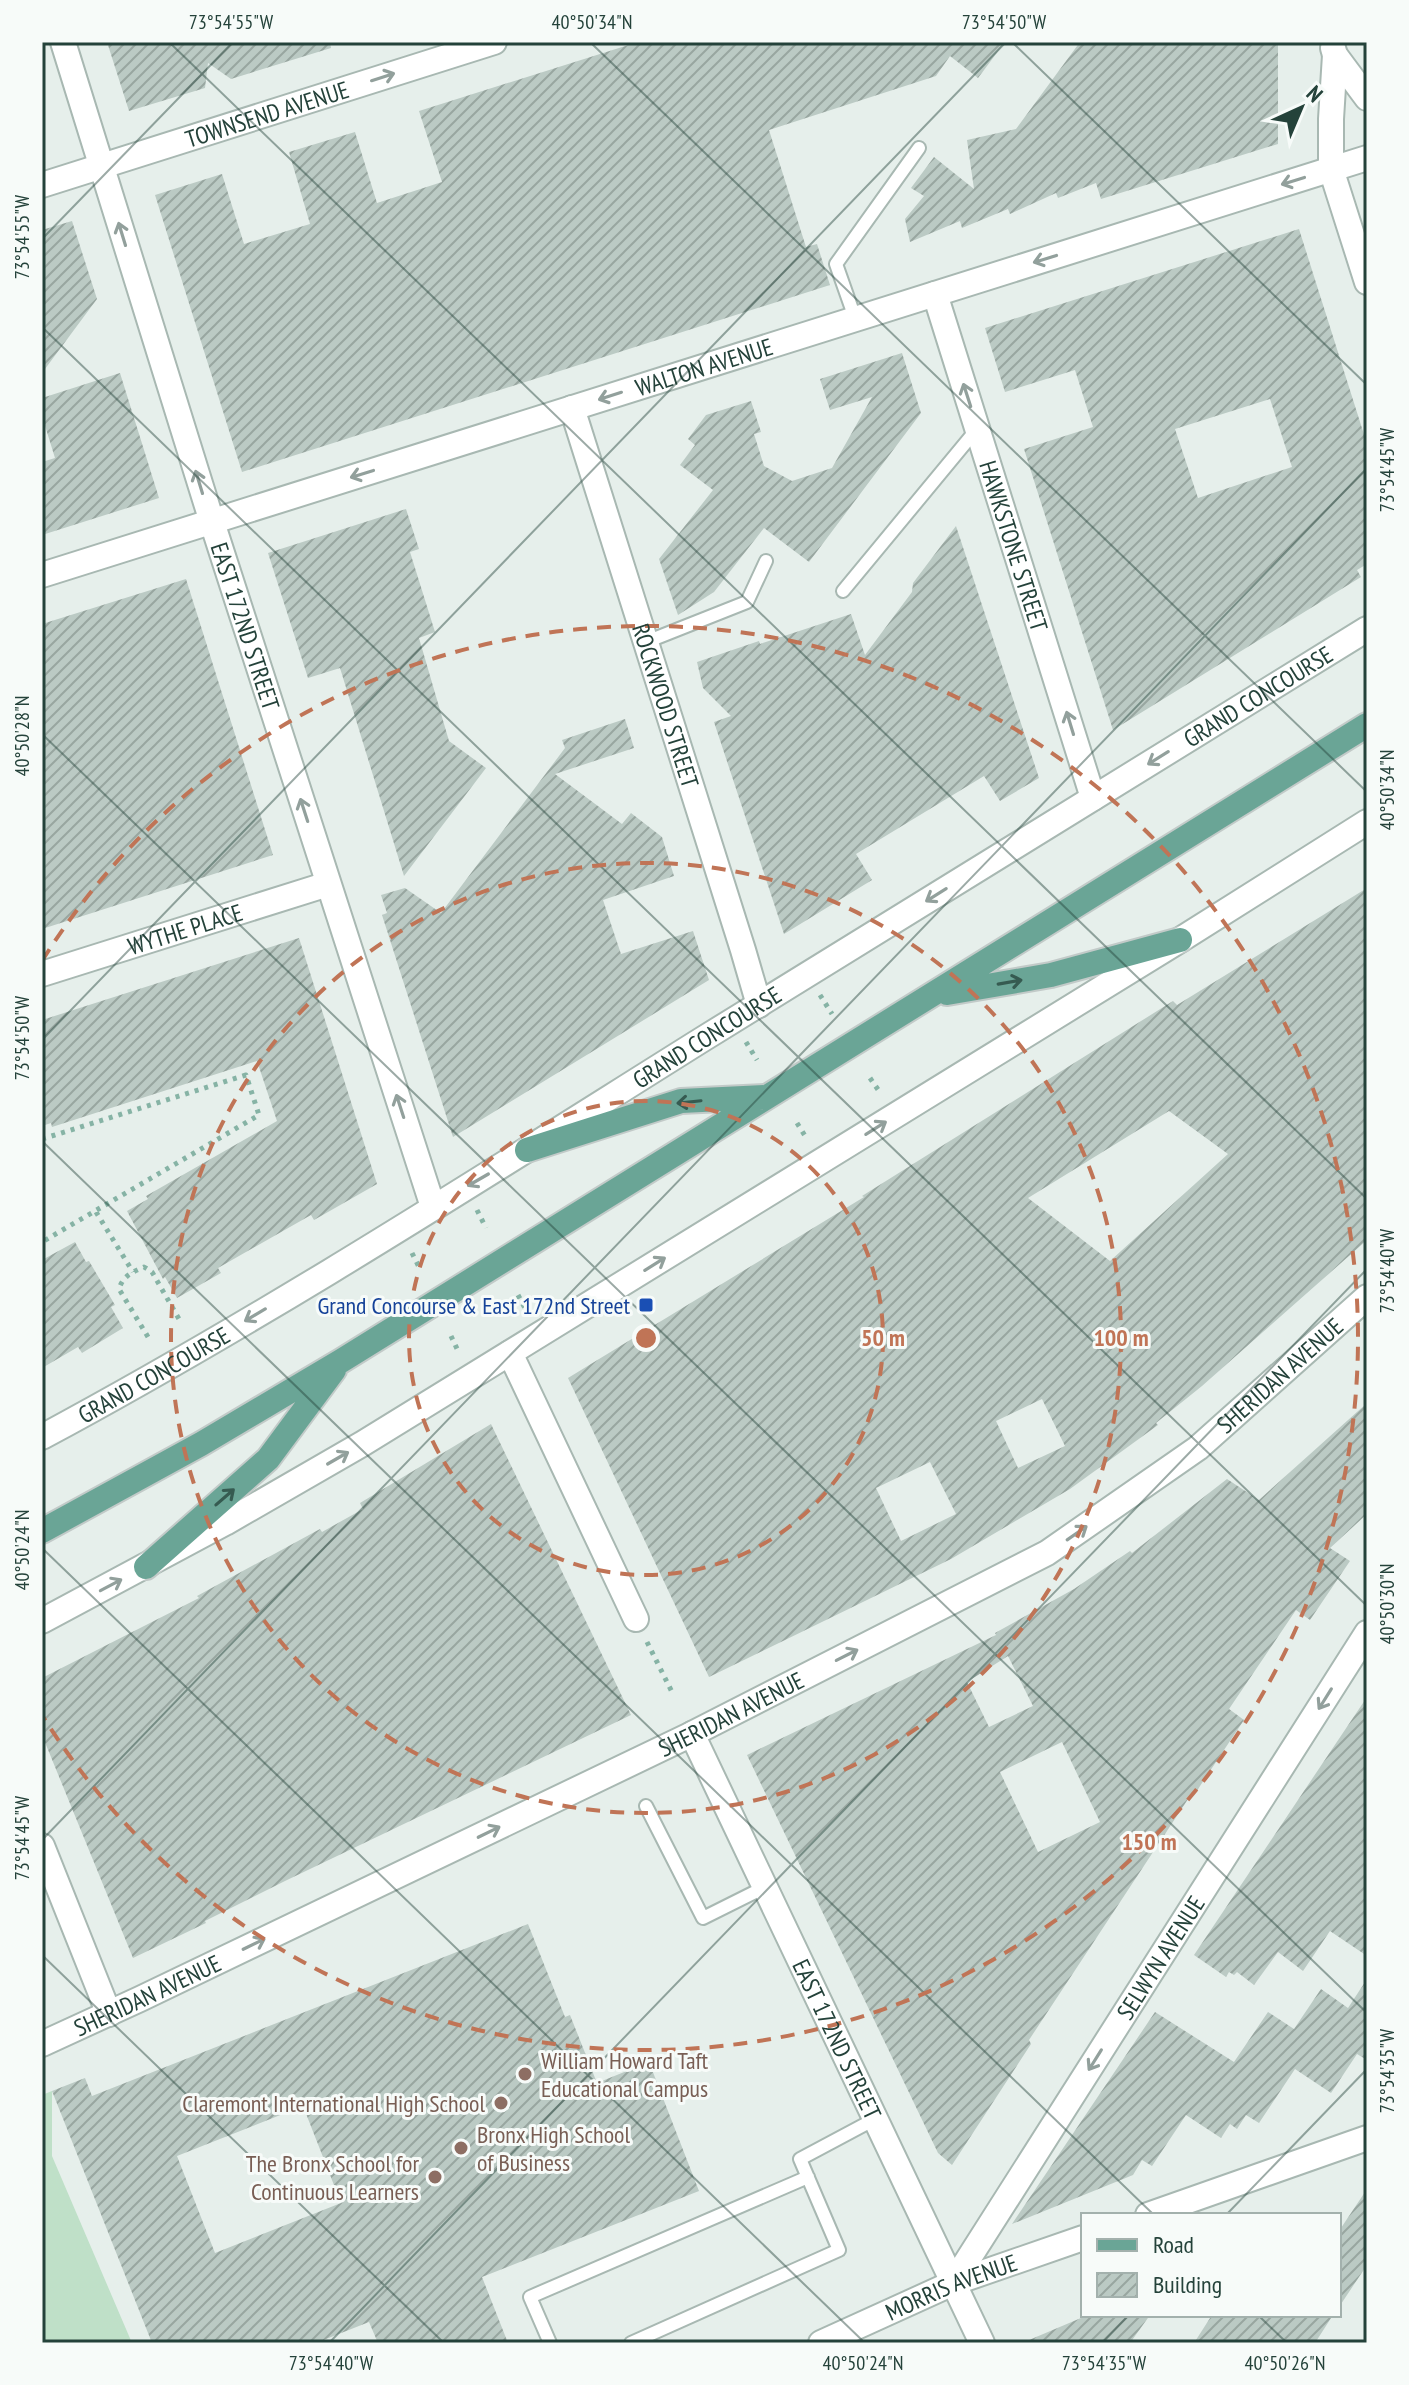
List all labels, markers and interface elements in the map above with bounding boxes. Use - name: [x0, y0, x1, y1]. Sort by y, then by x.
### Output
- text: 73°54'55"W: [189, 9, 274, 35]
- text: 40°50'34"N: [552, 9, 632, 35]
- text: 73°54'50"W: [962, 9, 1047, 35]
- north arrow: [1261, 68, 1341, 148]
- one-way arrow: [370, 69, 396, 84]
- street label: TOWNSEND AVENUE: [181, 73, 353, 154]
- text: N: [1301, 79, 1329, 108]
- one-way arrow: [1280, 174, 1306, 189]
- text: 73°54'55"W: [9, 194, 35, 279]
- one-way arrow: [114, 221, 129, 247]
- one-way arrow: [1032, 252, 1058, 267]
- street label: WALTON AVENUE: [631, 330, 777, 403]
- one-way arrow: [959, 383, 974, 409]
- one-way arrow: [597, 390, 622, 405]
- text: 73°54'45"W: [1374, 427, 1400, 512]
- street label: HAWKSTONE STREET: [973, 457, 1055, 635]
- one-way arrow: [349, 468, 374, 483]
- one-way arrow: [191, 469, 206, 494]
- street label: EAST 172ND STREET: [204, 539, 287, 714]
- street label: ROCKWOOD STREET: [625, 620, 706, 792]
- street label: GRAND CONCOURSE: [1178, 638, 1338, 754]
- text: 40°50'28"N: [9, 696, 35, 776]
- one-way arrow: [1062, 711, 1077, 737]
- one-way arrow: [1147, 750, 1169, 767]
- text: 40°50'34"N: [1374, 750, 1400, 830]
- one-way arrow: [296, 797, 311, 823]
- one-way arrow: [925, 887, 948, 903]
- street label: WYTHE PLACE: [124, 896, 246, 962]
- one-way arrow: [997, 974, 1022, 989]
- street label: GRAND CONCOURSE: [627, 979, 787, 1095]
- text: 73°54'50"W: [9, 995, 35, 1080]
- one-way arrow: [391, 1094, 406, 1119]
- one-way arrow: [676, 1094, 703, 1109]
- one-way arrow: [865, 1119, 887, 1136]
- one-way arrow: [467, 1172, 490, 1188]
- text: 73°54'40"W: [1374, 1228, 1400, 1313]
- one-way arrow: [643, 1255, 666, 1271]
- place label: Grand Concourse & East 172nd Street: [318, 1290, 630, 1321]
- marker: Grand Concourse & East 172nd Street: [637, 1296, 655, 1314]
- one-way arrow: [244, 1308, 268, 1323]
- street label: SHERIDAN AVENUE: [1210, 1311, 1349, 1440]
- street label: GRAND CONCOURSE: [72, 1319, 235, 1430]
- text: 50 m: [861, 1322, 905, 1353]
- text: 100 m: [1093, 1322, 1149, 1353]
- centre of rings: [632, 1324, 660, 1352]
- one-way arrow: [326, 1450, 349, 1466]
- one-way arrow: [215, 1488, 235, 1506]
- text: 40°50'24"N: [9, 1510, 35, 1590]
- one-way arrow: [1065, 1525, 1087, 1541]
- text: 40°50'30"N: [1374, 1564, 1400, 1644]
- one-way arrow: [99, 1577, 122, 1593]
- one-way arrow: [835, 1647, 859, 1662]
- street label: SHERIDAN AVENUE: [653, 1664, 809, 1763]
- one-way arrow: [1317, 1687, 1333, 1710]
- text: 73°54'45"W: [9, 1795, 35, 1880]
- one-way arrow: [476, 1824, 500, 1839]
- text: 150 m: [1121, 1826, 1177, 1857]
- street label: SELWYN AVENUE: [1109, 1890, 1211, 2025]
- one-way arrow: [242, 1936, 266, 1951]
- street label: SHERIDAN AVENUE: [69, 1947, 226, 2043]
- street label: EAST 172ND STREET: [786, 1954, 889, 2125]
- text: 73°54'35"W: [1374, 2028, 1400, 2113]
- place label: William Howard Taft Educational Campus: [541, 2045, 708, 2104]
- one-way arrow: [1087, 2048, 1103, 2071]
- marker: William Howard Taft Educational Campus: [516, 2065, 534, 2083]
- place label: Claremont International High School: [182, 2088, 485, 2119]
- marker: Claremont International High School: [492, 2094, 510, 2112]
- place label: Bronx High School of Business: [477, 2119, 630, 2178]
- marker: Bronx High School of Business: [452, 2139, 470, 2157]
- place label: The Bronx School for Continuous Learners: [246, 2148, 419, 2207]
- marker: The Bronx School for Continuous Learners: [426, 2168, 444, 2186]
- legend: [1081, 2213, 1341, 2317]
- text: Road: [1153, 2229, 1194, 2260]
- street label: MORRIS AVENUE: [880, 2247, 1021, 2327]
- text: Building: [1153, 2269, 1222, 2300]
- text: 73°54'40"W: [289, 2350, 374, 2376]
- text: 40°50'24"N: [823, 2350, 903, 2376]
- text: 73°54'35"W: [1062, 2350, 1147, 2376]
- text: 40°50'26"N: [1245, 2350, 1325, 2376]

